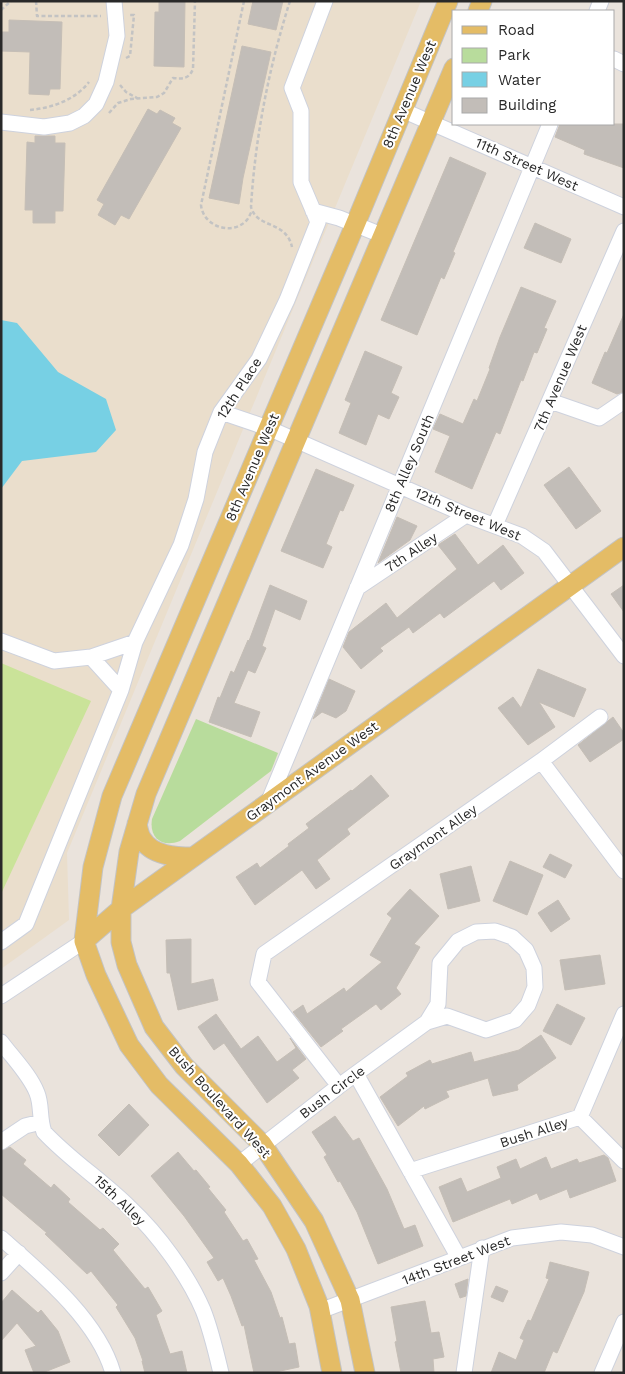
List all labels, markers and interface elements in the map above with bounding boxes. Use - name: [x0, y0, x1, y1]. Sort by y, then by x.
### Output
- legend: [452, 10, 615, 125]
- text: Road: [498, 21, 535, 39]
- street label: 8th Avenue West: [379, 38, 439, 150]
- text: Park: [498, 46, 531, 64]
- text: Water: [498, 71, 541, 89]
- text: Building: [498, 96, 556, 114]
- street label: 11th Street West: [473, 134, 581, 194]
- street label: 7th Avenue West: [530, 322, 590, 434]
- street label: 12th Place: [213, 354, 265, 422]
- street label: 8th Avenue West: [222, 411, 282, 523]
- street label: 8th Alley South: [381, 411, 437, 515]
- street label: 12th Street West: [412, 484, 524, 544]
- street label: 7th Alley: [382, 528, 441, 575]
- street label: Graymont Avenue West: [243, 718, 381, 824]
- street label: Graymont Alley: [386, 800, 481, 873]
- street label: Bush Boulevard West: [166, 1043, 275, 1161]
- street label: Bush Circle: [296, 1062, 368, 1122]
- street label: Bush Alley: [498, 1113, 571, 1151]
- street label: 15th Alley: [91, 1172, 150, 1229]
- street label: 14th Street West: [400, 1232, 512, 1288]

